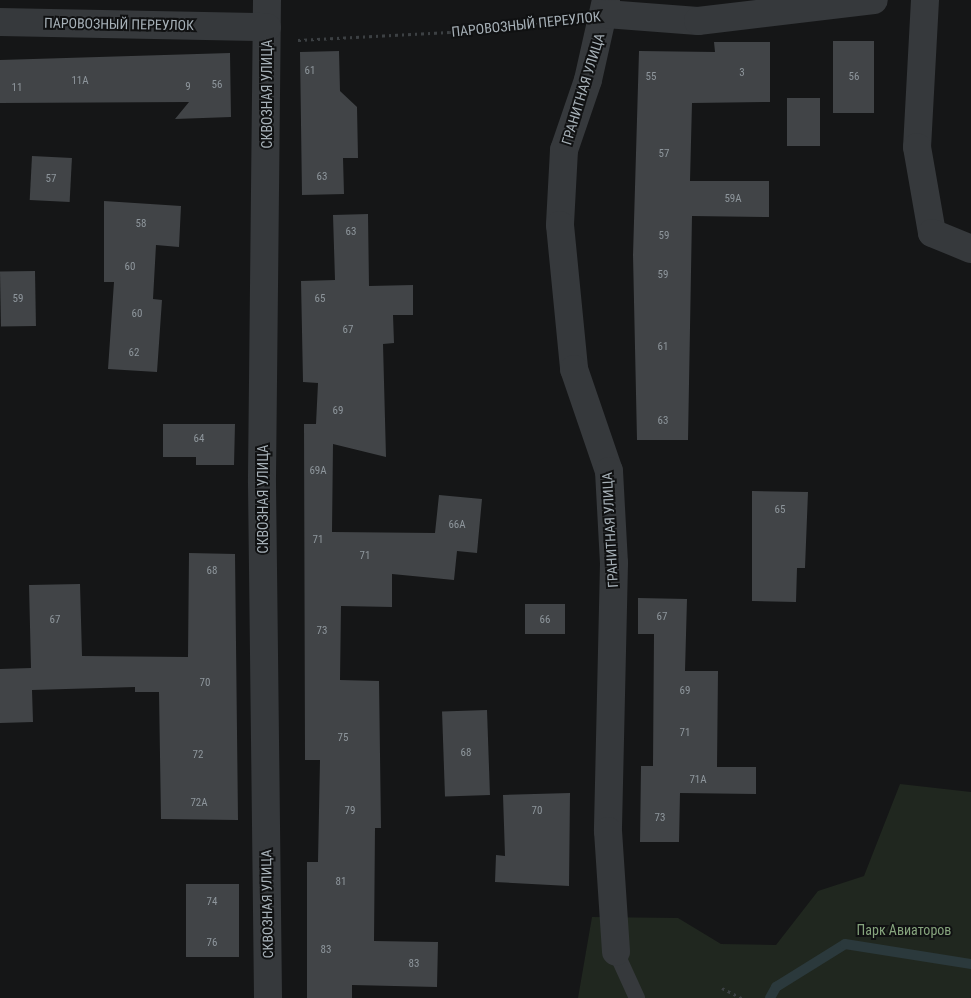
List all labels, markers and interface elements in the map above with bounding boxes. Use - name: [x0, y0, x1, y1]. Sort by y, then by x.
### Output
- street label: ПАРОВОЗНЫЙ ПЕРЕУЛОК: [451, 8, 601, 40]
- street label: ПАРОВОЗНЫЙ ПЕРЕУЛОК: [44, 14, 194, 34]
- street label: ГРАНИТНАЯ УЛИЦА: [558, 31, 608, 147]
- street label: СКВОЗНАЯ УЛИЦА: [259, 40, 275, 148]
- house number: 61: [305, 64, 315, 78]
- house number: 3: [739, 66, 745, 80]
- house number: 55: [646, 70, 656, 84]
- house number: 56: [849, 70, 859, 84]
- house number: 11А: [71, 74, 89, 88]
- house number: 56: [212, 78, 222, 92]
- house number: 9: [185, 80, 191, 94]
- house number: 11: [12, 81, 22, 95]
- house number: 57: [659, 147, 669, 161]
- house number: 63: [317, 170, 327, 184]
- house number: 57: [46, 172, 56, 186]
- house number: 59А: [724, 192, 742, 206]
- house number: 58: [136, 217, 146, 231]
- house number: 63: [346, 225, 356, 239]
- house number: 59: [659, 229, 669, 243]
- house number: 60: [125, 260, 135, 274]
- house number: 59: [658, 268, 668, 282]
- house number: 59: [13, 292, 23, 306]
- house number: 65: [315, 292, 325, 306]
- house number: 60: [132, 307, 142, 321]
- house number: 67: [343, 323, 353, 337]
- house number: 61: [658, 340, 668, 354]
- house number: 62: [129, 346, 139, 360]
- house number: 69: [333, 404, 343, 418]
- house number: 63: [658, 414, 668, 428]
- house number: 64: [194, 432, 204, 446]
- street label: СКВОЗНАЯ УЛИЦА: [255, 445, 271, 553]
- house number: 69А: [309, 464, 327, 478]
- street label: ГРАНИТНАЯ УЛИЦА: [599, 472, 621, 588]
- house number: 65: [775, 503, 785, 517]
- house number: 66А: [448, 518, 466, 532]
- house number: 71: [313, 533, 323, 547]
- house number: 71: [360, 549, 370, 563]
- house number: 68: [207, 564, 217, 578]
- house number: 67: [657, 610, 667, 624]
- house number: 67: [50, 613, 60, 627]
- house number: 66: [540, 613, 550, 627]
- house number: 73: [317, 624, 327, 638]
- house number: 70: [200, 676, 210, 690]
- house number: 69: [680, 684, 690, 698]
- house number: 71: [680, 726, 690, 740]
- house number: 75: [338, 731, 348, 745]
- house number: 68: [461, 746, 471, 760]
- house number: 72: [193, 748, 203, 762]
- house number: 71А: [689, 773, 707, 787]
- house number: 72А: [190, 796, 208, 810]
- house number: 79: [345, 804, 355, 818]
- house number: 70: [532, 804, 542, 818]
- house number: 73: [655, 811, 665, 825]
- street label: СКВОЗНАЯ УЛИЦА: [258, 849, 276, 959]
- house number: 81: [336, 875, 346, 889]
- house number: 74: [207, 895, 217, 909]
- park label: Парк Авиаторов: [857, 922, 951, 938]
- house number: 76: [207, 936, 217, 950]
- house number: 83: [321, 943, 331, 957]
- house number: 83: [409, 957, 419, 971]

